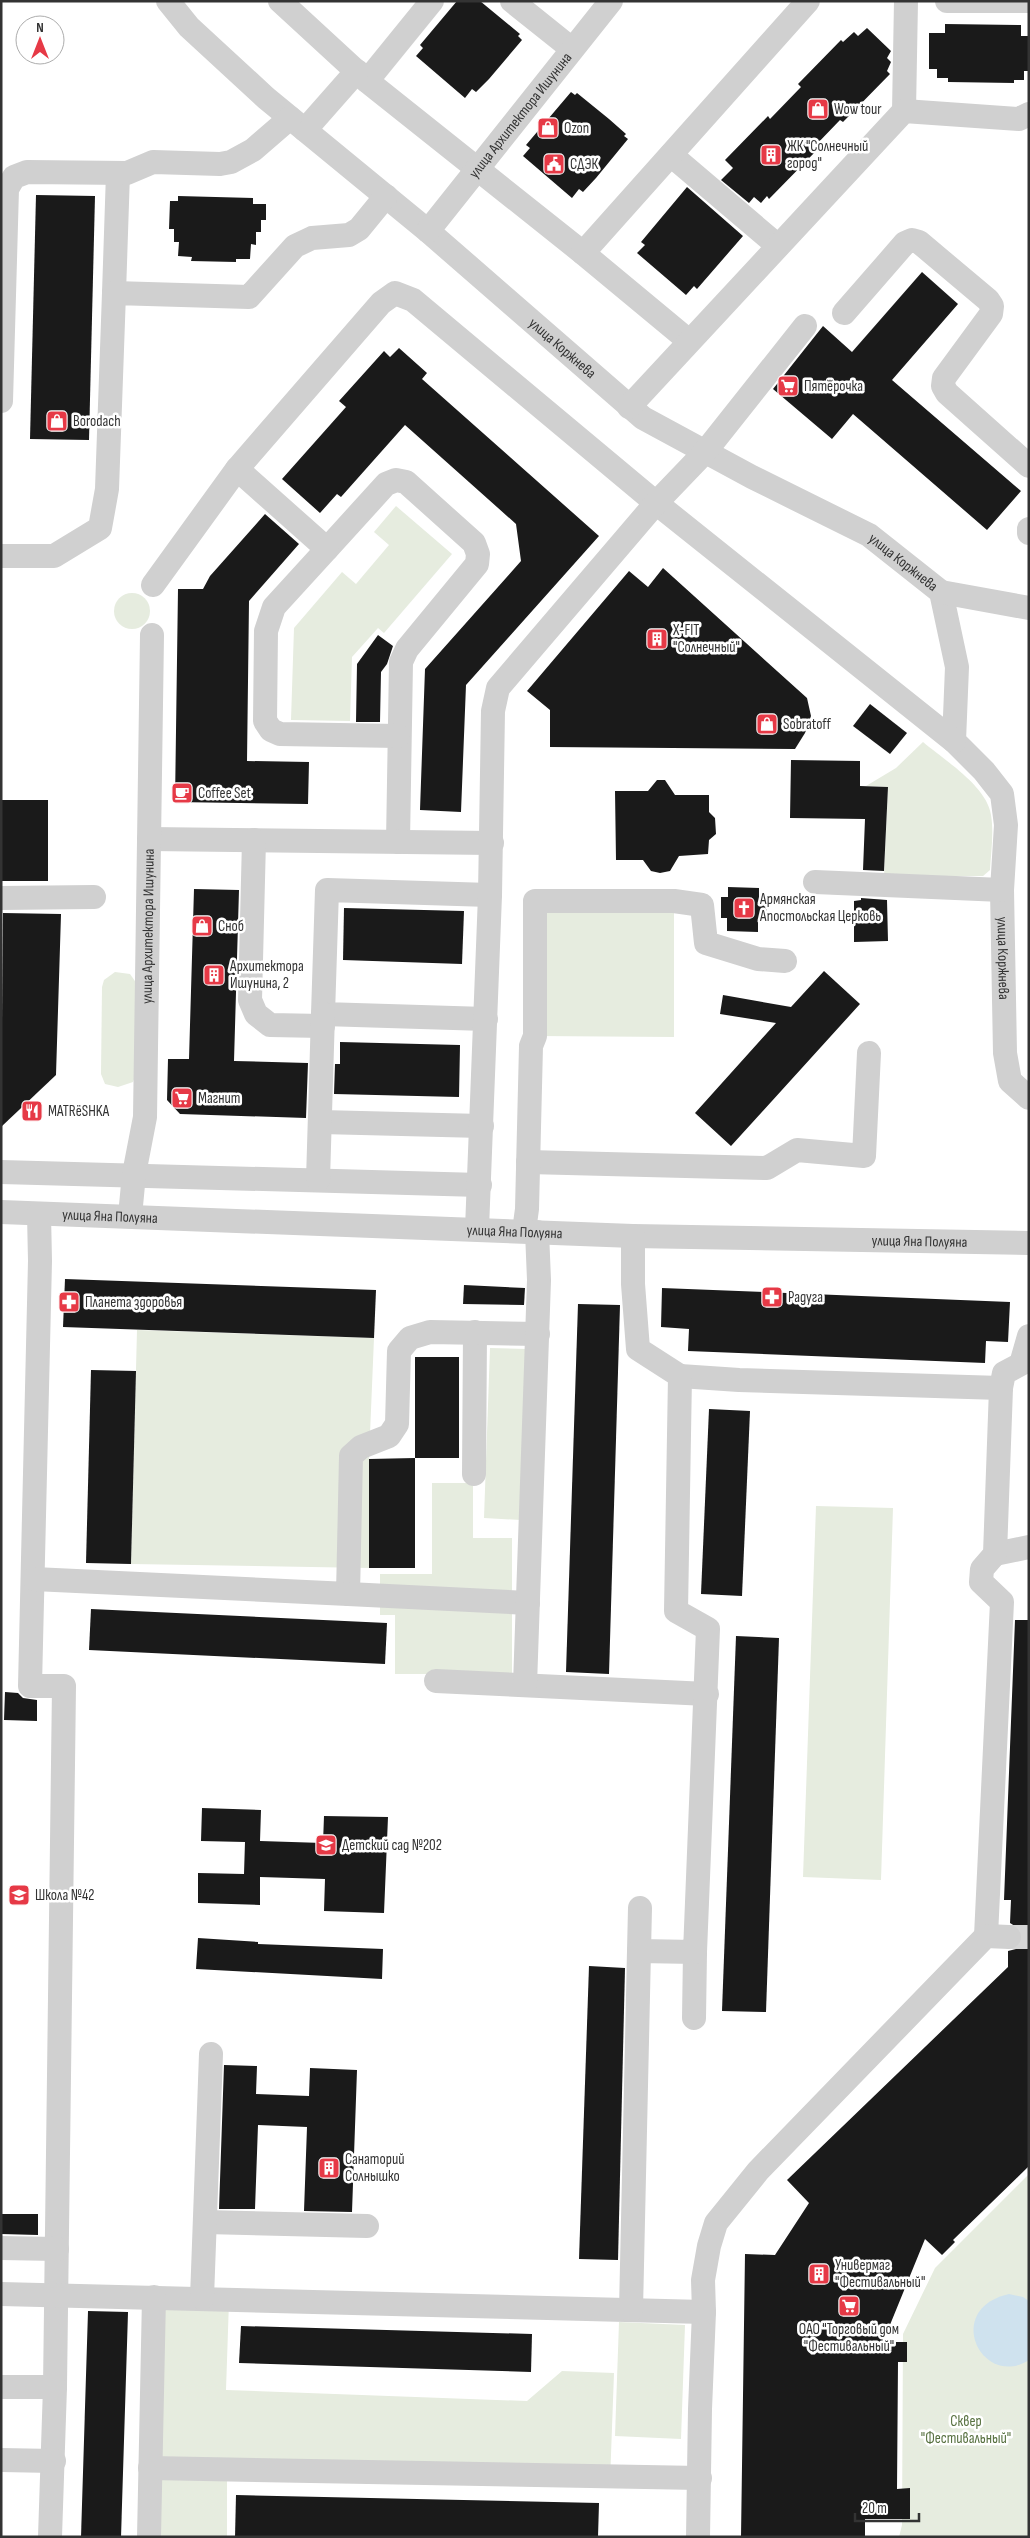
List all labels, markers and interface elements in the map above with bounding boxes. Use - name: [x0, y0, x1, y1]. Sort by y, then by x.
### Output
- north arrow: [15, 15, 65, 65]
- text: N: [36, 19, 44, 36]
- street label: улица Архитектора Ишунина: [464, 48, 576, 182]
- shop icon: Wow tour: [806, 97, 830, 121]
- place label: Wow tour: [834, 100, 882, 119]
- shop icon: Ozon: [536, 116, 560, 140]
- place label: Ozon: [564, 119, 589, 138]
- place label: ЖК "Солнечный город": [787, 137, 868, 173]
- building icon: ЖК "Солнечный город": [759, 143, 783, 167]
- public building icon: СДЭК: [542, 152, 566, 176]
- place label: СДЭК: [570, 155, 598, 174]
- street label: улица Коржнева: [525, 314, 600, 383]
- supermarket icon: Пятёрочка: [776, 374, 800, 398]
- place label: Пятёрочка: [804, 377, 863, 396]
- shop icon: Borodach: [45, 409, 69, 433]
- place label: Borodach: [73, 412, 121, 431]
- street label: улица Коржнева: [865, 529, 942, 596]
- place label: X-FIT "Солнечный": [672, 621, 740, 657]
- building icon: X-FIT "Солнечный": [645, 627, 669, 651]
- shop icon: Sobratoff: [755, 712, 779, 736]
- place label: Sobratoff: [783, 715, 831, 734]
- cafe icon: Coffee Set: [170, 781, 194, 805]
- place label: Coffee Set: [198, 784, 251, 803]
- street label: улица Архитектора Ишунина: [137, 848, 158, 1004]
- place label: Армянская Апостольская Церковь: [759, 890, 881, 926]
- church icon: Армянская Апостольская Церковь: [732, 896, 756, 920]
- shop icon: Сноб: [190, 914, 214, 938]
- street label: улица Коржнева: [993, 916, 1014, 1000]
- place label: Сноб: [218, 917, 244, 936]
- place label: Архитектора Ишунина, 2: [229, 957, 304, 993]
- building icon: Архитектора Ишунина, 2: [202, 963, 226, 987]
- supermarket icon: Магнит: [170, 1086, 194, 1110]
- place label: Магнит: [198, 1089, 240, 1108]
- restaurant icon: MATRёSHKA: [20, 1099, 44, 1123]
- place label: MATRёSHKA: [48, 1102, 110, 1121]
- street label: улица Яна Полуяна: [62, 1205, 158, 1227]
- street label: улица Яна Полуяна: [466, 1220, 563, 1243]
- street label: улица Яна Полуяна: [871, 1231, 968, 1251]
- pharmacy icon: Радуга: [760, 1285, 784, 1309]
- place label: Радуга: [788, 1288, 823, 1307]
- pharmacy icon: Планета здоровья: [57, 1290, 81, 1314]
- place label: Планета здоровья: [85, 1293, 182, 1312]
- school or university icon: Детский сад №202: [314, 1833, 338, 1857]
- place label: Детский сад №202: [342, 1836, 442, 1855]
- school or university icon: Школа №42: [7, 1883, 31, 1907]
- place label: Школа №42: [35, 1886, 94, 1905]
- place label: Санаторий Солнышко: [345, 2150, 404, 2186]
- building icon: Санаторий Солнышко: [317, 2156, 341, 2180]
- place label: Универмаг "Фестивальный": [835, 2256, 925, 2292]
- building icon: Универмаг "Фестивальный": [807, 2262, 831, 2286]
- supermarket icon: ОАО "Торговый дом "Фестивальный": [837, 2294, 861, 2318]
- place label: ОАО "Торговый дом "Фестивальный": [799, 2320, 899, 2356]
- park label: Сквер "Фестивальный": [921, 2412, 1011, 2448]
- scale bar: [855, 2490, 919, 2522]
- text: 20 m: [862, 2499, 887, 2518]

